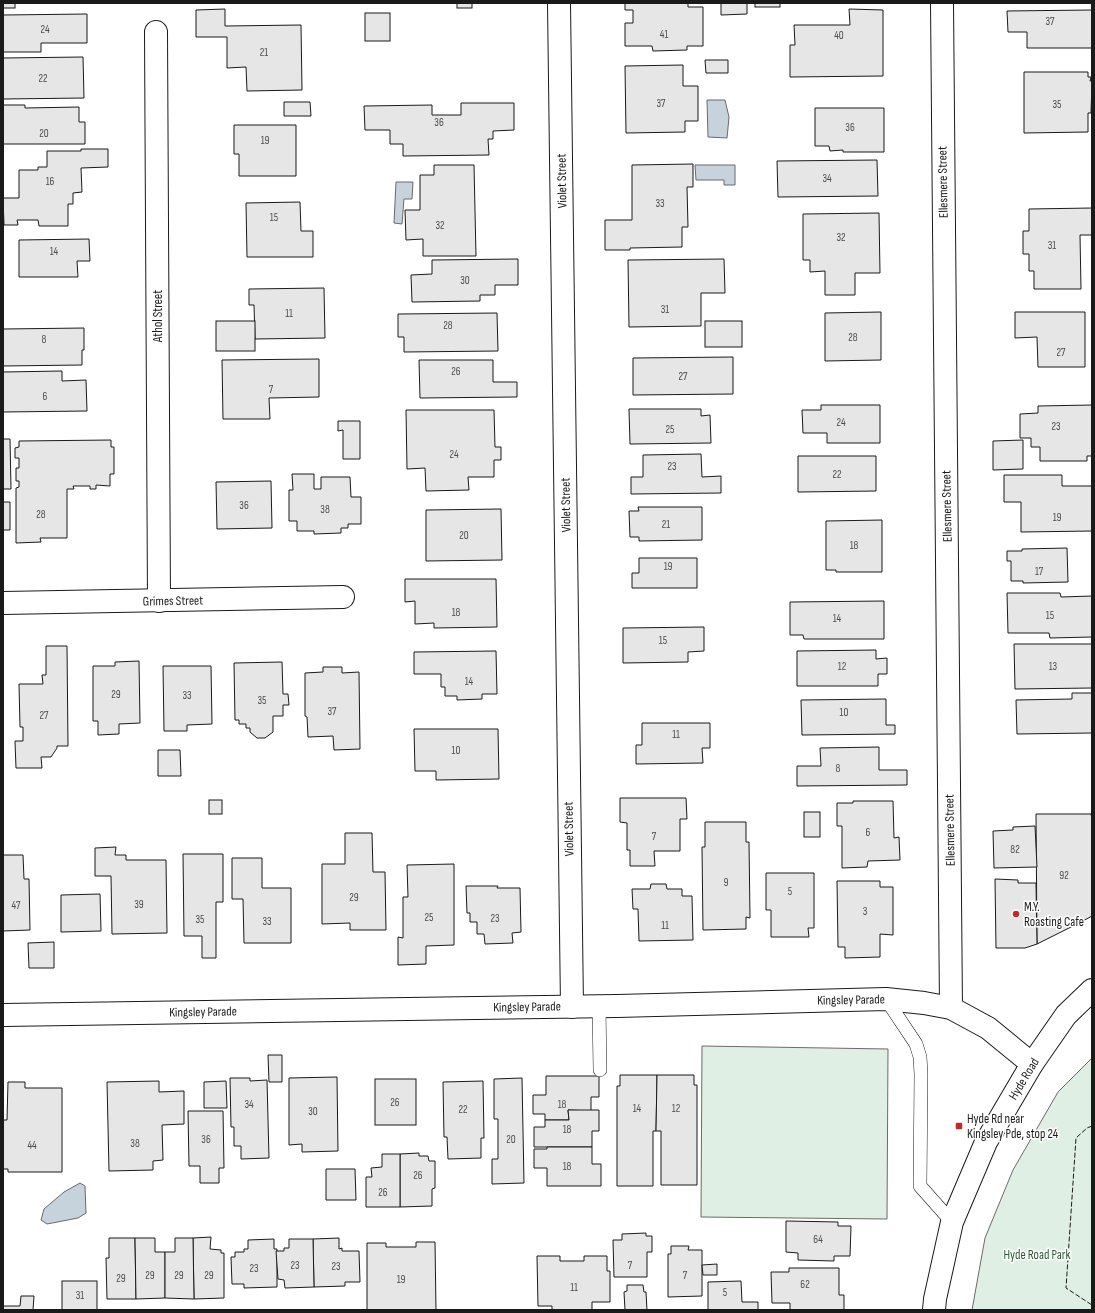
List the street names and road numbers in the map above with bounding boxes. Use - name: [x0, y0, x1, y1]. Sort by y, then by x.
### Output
- street label: Ellesmere Street: [934, 146, 952, 218]
- street label: Violet Street: [554, 153, 570, 209]
- street label: Athol Street: [150, 290, 166, 343]
- street label: Ellesmere Street: [938, 470, 956, 542]
- street label: Violet Street: [558, 477, 574, 533]
- street label: Grimes Street: [143, 592, 203, 610]
- street label: Ellesmere Street: [941, 794, 959, 866]
- street label: Violet Street: [561, 801, 577, 857]
- street label: Kingsley Parade: [817, 991, 885, 1009]
- street label: Kingsley Parade: [493, 998, 561, 1016]
- street label: Kingsley Parade: [169, 1003, 237, 1021]
- street label: Hyde Road: [1005, 1055, 1043, 1103]

